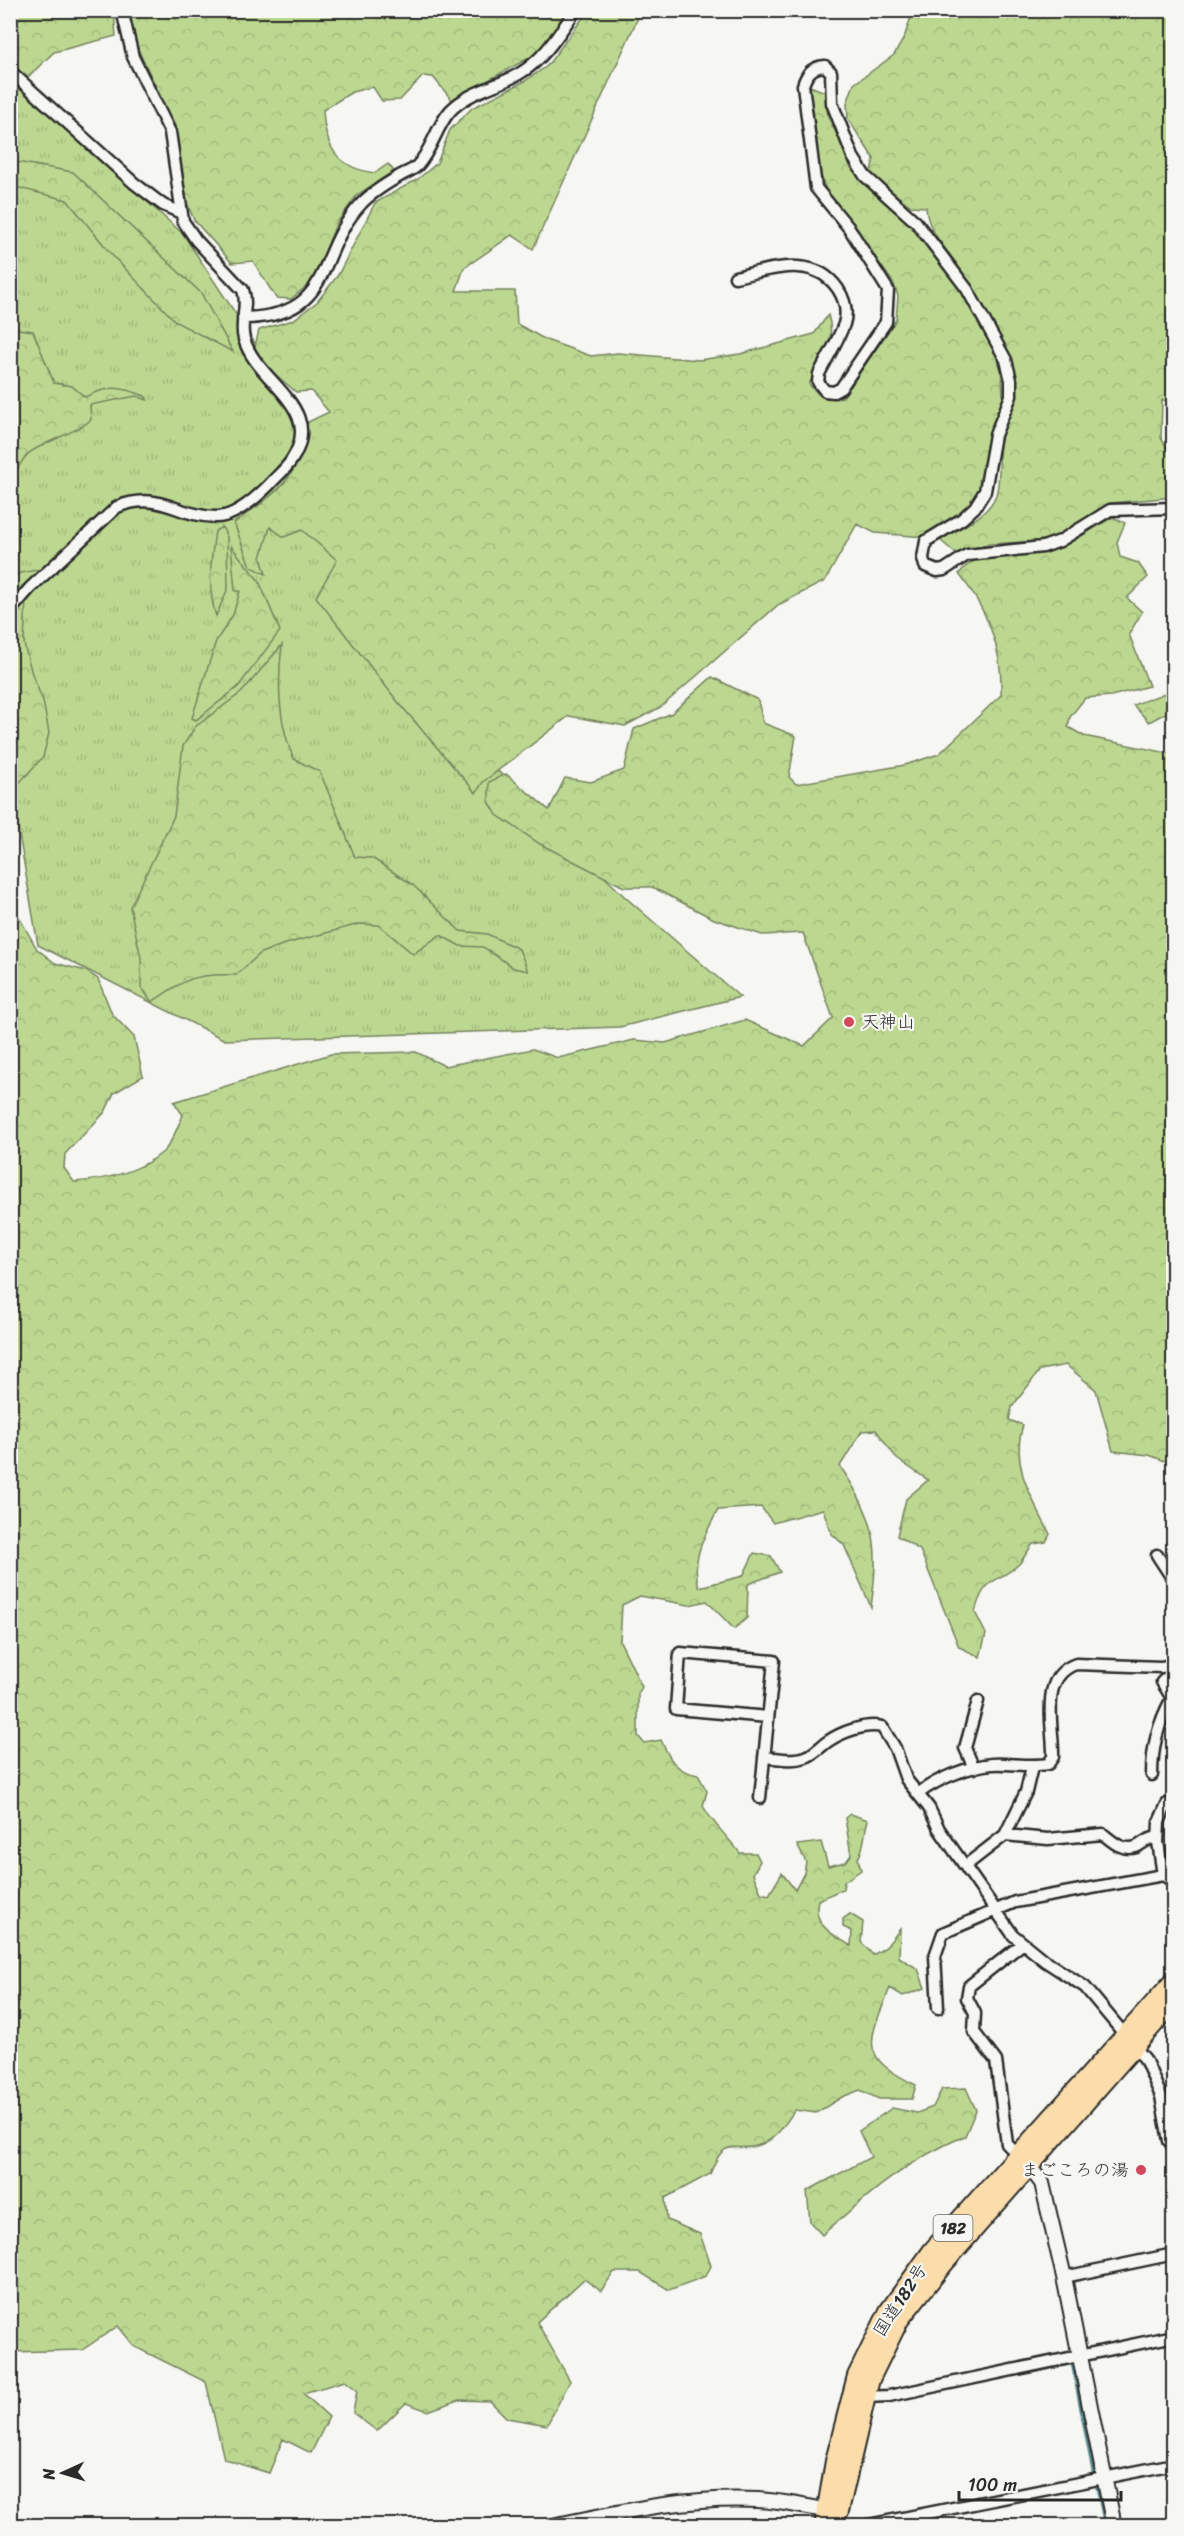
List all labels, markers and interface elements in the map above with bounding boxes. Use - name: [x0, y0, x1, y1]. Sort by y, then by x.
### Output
- place label: 天神山: [861, 1006, 915, 1038]
- marker: 天神山: [842, 1015, 856, 1029]
- place label: まごころの湯: [1021, 2154, 1129, 2186]
- marker: まごころの湯: [1134, 2163, 1148, 2177]
- road number: 182: [934, 2215, 972, 2241]
- street label: 国道182号: [864, 2256, 936, 2344]
- north arrow: [33, 2443, 93, 2503]
- scale bar: [959, 2464, 1121, 2502]
- text: N: [34, 2467, 63, 2482]
- text: 100 m: [968, 2469, 1017, 2501]

